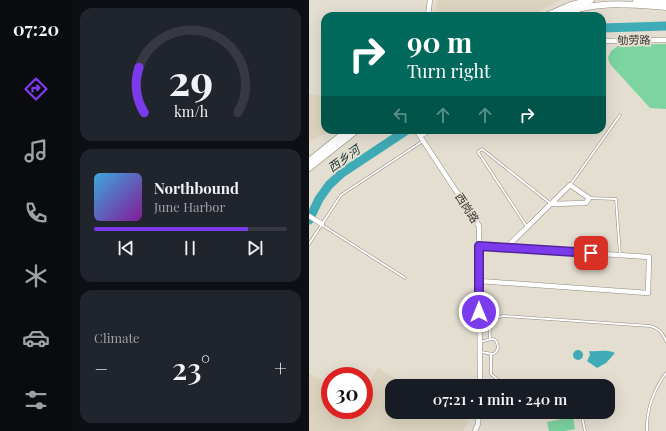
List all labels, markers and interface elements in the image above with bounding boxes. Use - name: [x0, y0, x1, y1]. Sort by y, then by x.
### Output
- text: 07:20: [13, 17, 59, 41]
- text: 90 m: [407, 23, 472, 60]
- icon: right: [341, 28, 393, 80]
- street label: 劬劳路: [617, 32, 651, 47]
- text: 29: [168, 50, 213, 105]
- text: Turn right: [407, 59, 490, 83]
- icon: directions: [22, 75, 50, 103]
- text: km/h: [173, 101, 208, 120]
- icon: left: [390, 104, 412, 126]
- icon: ahead: [432, 104, 454, 126]
- icon: ahead: [474, 104, 496, 126]
- icon: right: [516, 104, 538, 126]
- icon: music: [22, 137, 50, 165]
- water label: 西乡河: [324, 140, 364, 175]
- text: Northbound: [154, 178, 239, 198]
- street label: 西岗路: [452, 190, 483, 226]
- text: June Harbor: [154, 198, 225, 215]
- icon: phone: [22, 199, 50, 227]
- pin: [574, 236, 608, 270]
- icon: previous: [115, 237, 137, 259]
- icon: pause: [179, 237, 201, 259]
- icon: next: [244, 237, 266, 259]
- icon: arrive: [580, 242, 602, 264]
- icon: climate: [22, 262, 50, 290]
- position arrow: [458, 291, 500, 333]
- icon: car: [22, 324, 50, 352]
- text: Climate: [94, 329, 140, 346]
- text: 23°: [172, 348, 210, 388]
- text: −: [94, 353, 108, 383]
- text: +: [274, 353, 287, 383]
- speed limit sign: 30: [321, 367, 373, 419]
- icon: filters: [22, 386, 50, 414]
- text: 07:21 · 1 min · 240 m: [433, 389, 567, 409]

